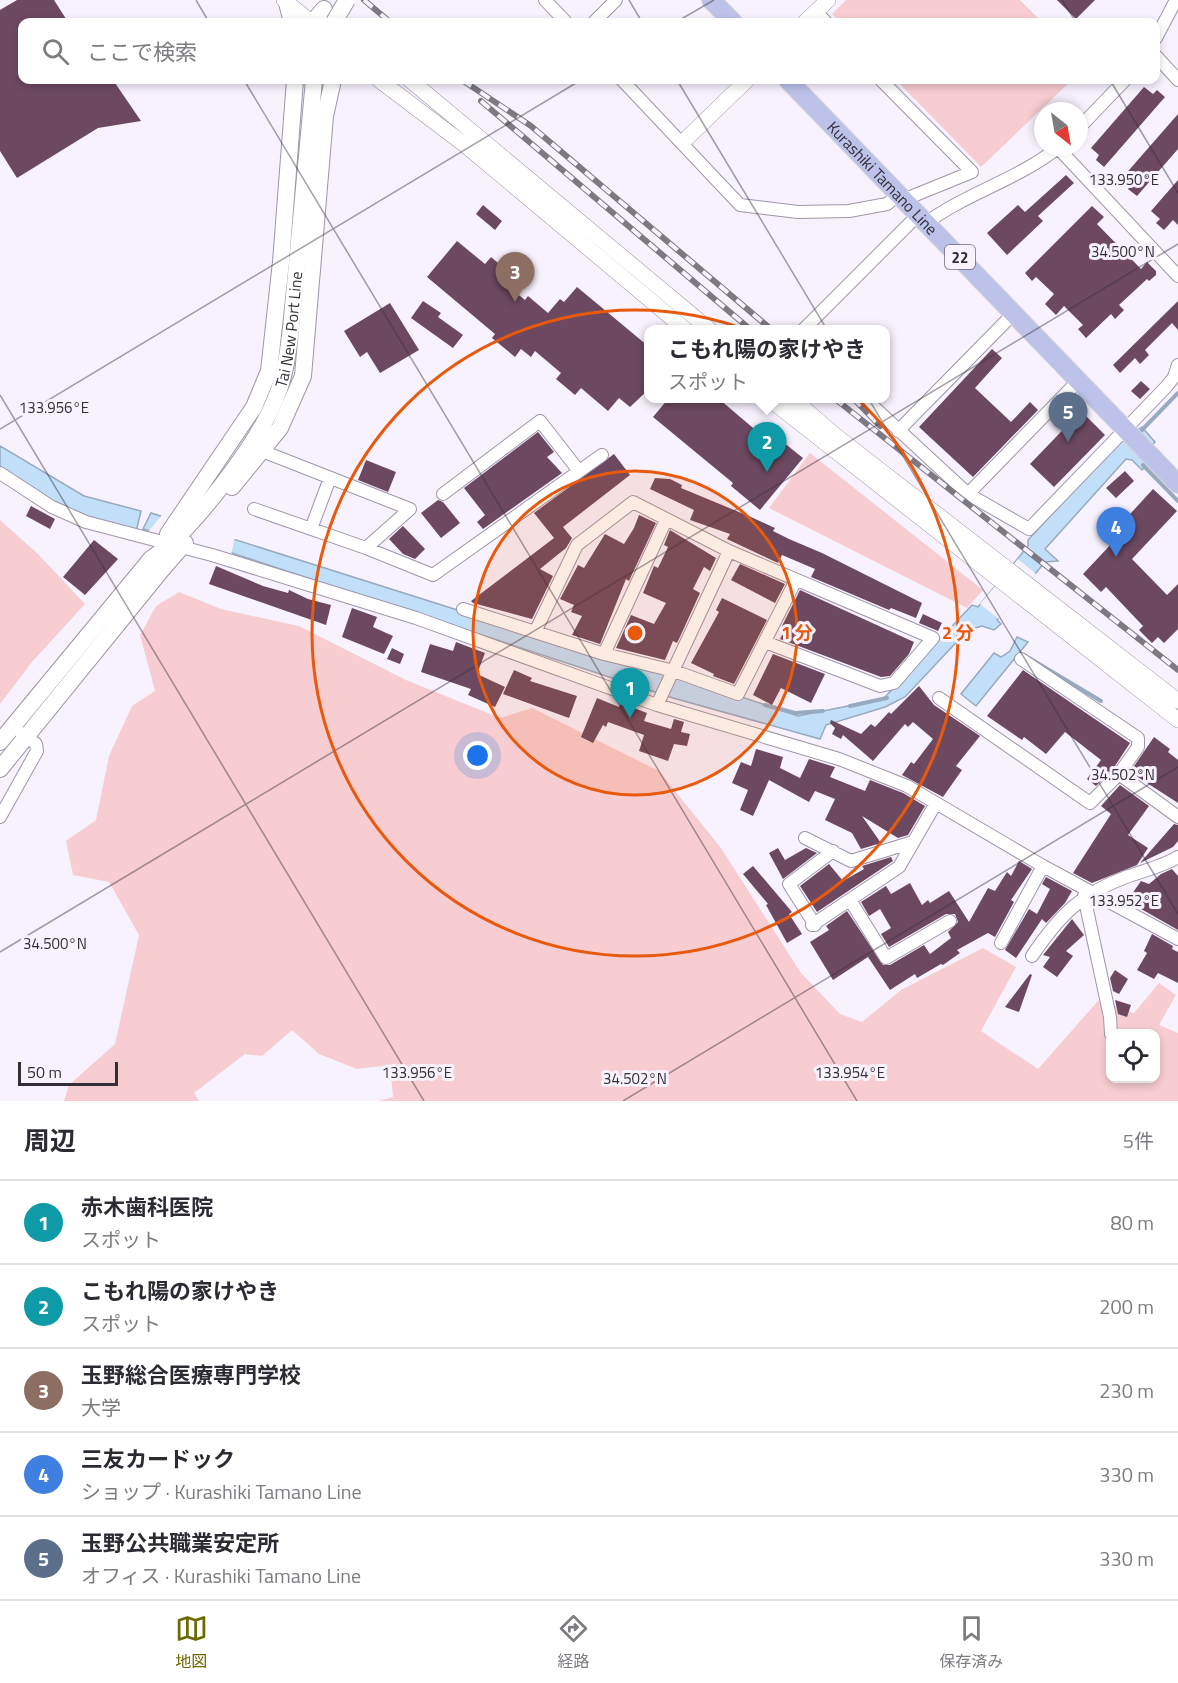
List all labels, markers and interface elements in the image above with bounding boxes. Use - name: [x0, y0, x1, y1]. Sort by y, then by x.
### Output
- search box: [18, 18, 1160, 84]
- icon: search: [39, 35, 72, 68]
- text: ここで検索: [87, 35, 197, 69]
- north arrow: [1034, 102, 1088, 156]
- street label: Kurashiki Tamano Line: [822, 115, 943, 240]
- text: 133.950°E: [1089, 168, 1159, 191]
- text: 34.500°N: [1091, 240, 1155, 263]
- road number: 22: [945, 245, 975, 269]
- pin: 3: [496, 252, 534, 302]
- street label: Tai New Port Line: [268, 270, 308, 390]
- popup: [644, 325, 890, 403]
- text: こもれ陽の家けやき: [668, 332, 866, 366]
- text: スポット: [668, 366, 748, 397]
- pin: 5: [1048, 392, 1088, 442]
- text: 133.956°E: [19, 396, 89, 419]
- pin: 2: [748, 422, 786, 472]
- pin: 4: [1096, 508, 1136, 557]
- text: 1 分: [781, 619, 813, 646]
- text: 2 分: [942, 619, 974, 646]
- centre of rings: [625, 623, 645, 643]
- pin: 1: [610, 668, 650, 718]
- your location: [463, 741, 492, 770]
- text: 34.502°N: [1091, 763, 1155, 786]
- text: 133.952°E: [1089, 889, 1159, 912]
- text: 34.500°N: [23, 932, 87, 955]
- map controls: [1106, 1029, 1160, 1083]
- button: locate: [1106, 1029, 1160, 1083]
- scale bar: [18, 1059, 118, 1086]
- text: 50 m: [27, 1060, 62, 1084]
- text: 133.956°E: [382, 1061, 452, 1084]
- text: 133.954°E: [815, 1061, 885, 1084]
- text: 34.502°N: [603, 1067, 667, 1090]
- text: 周辺: [24, 1121, 76, 1160]
- text: 5件: [1123, 1125, 1154, 1156]
- text: 赤木歯科医院: [81, 1190, 213, 1224]
- text: 1: [38, 1207, 49, 1238]
- text: 80 m: [1110, 1207, 1154, 1238]
- text: スポット: [81, 1224, 161, 1255]
- text: こもれ陽の家けやき: [81, 1274, 279, 1308]
- text: 2: [38, 1291, 49, 1322]
- text: 200 m: [1099, 1291, 1154, 1322]
- text: スポット: [81, 1308, 161, 1339]
- text: 玉野総合医療専門学校: [81, 1358, 301, 1392]
- text: 3: [38, 1375, 49, 1406]
- text: 230 m: [1099, 1375, 1154, 1406]
- text: 大学: [81, 1392, 121, 1423]
- text: 三友カードック: [81, 1442, 235, 1476]
- text: 4: [38, 1459, 49, 1490]
- text: 330 m: [1099, 1459, 1154, 1490]
- text: ショップ · Kurashiki Tamano Line: [81, 1476, 362, 1507]
- text: 玉野公共職業安定所: [81, 1526, 279, 1560]
- text: 5: [38, 1543, 49, 1574]
- text: 330 m: [1099, 1543, 1154, 1574]
- text: オフィス · Kurashiki Tamano Line: [81, 1560, 361, 1591]
- tab: 地図: [175, 1612, 208, 1673]
- tab: 経路: [557, 1612, 590, 1673]
- tab: 保存済み: [939, 1612, 1003, 1673]

